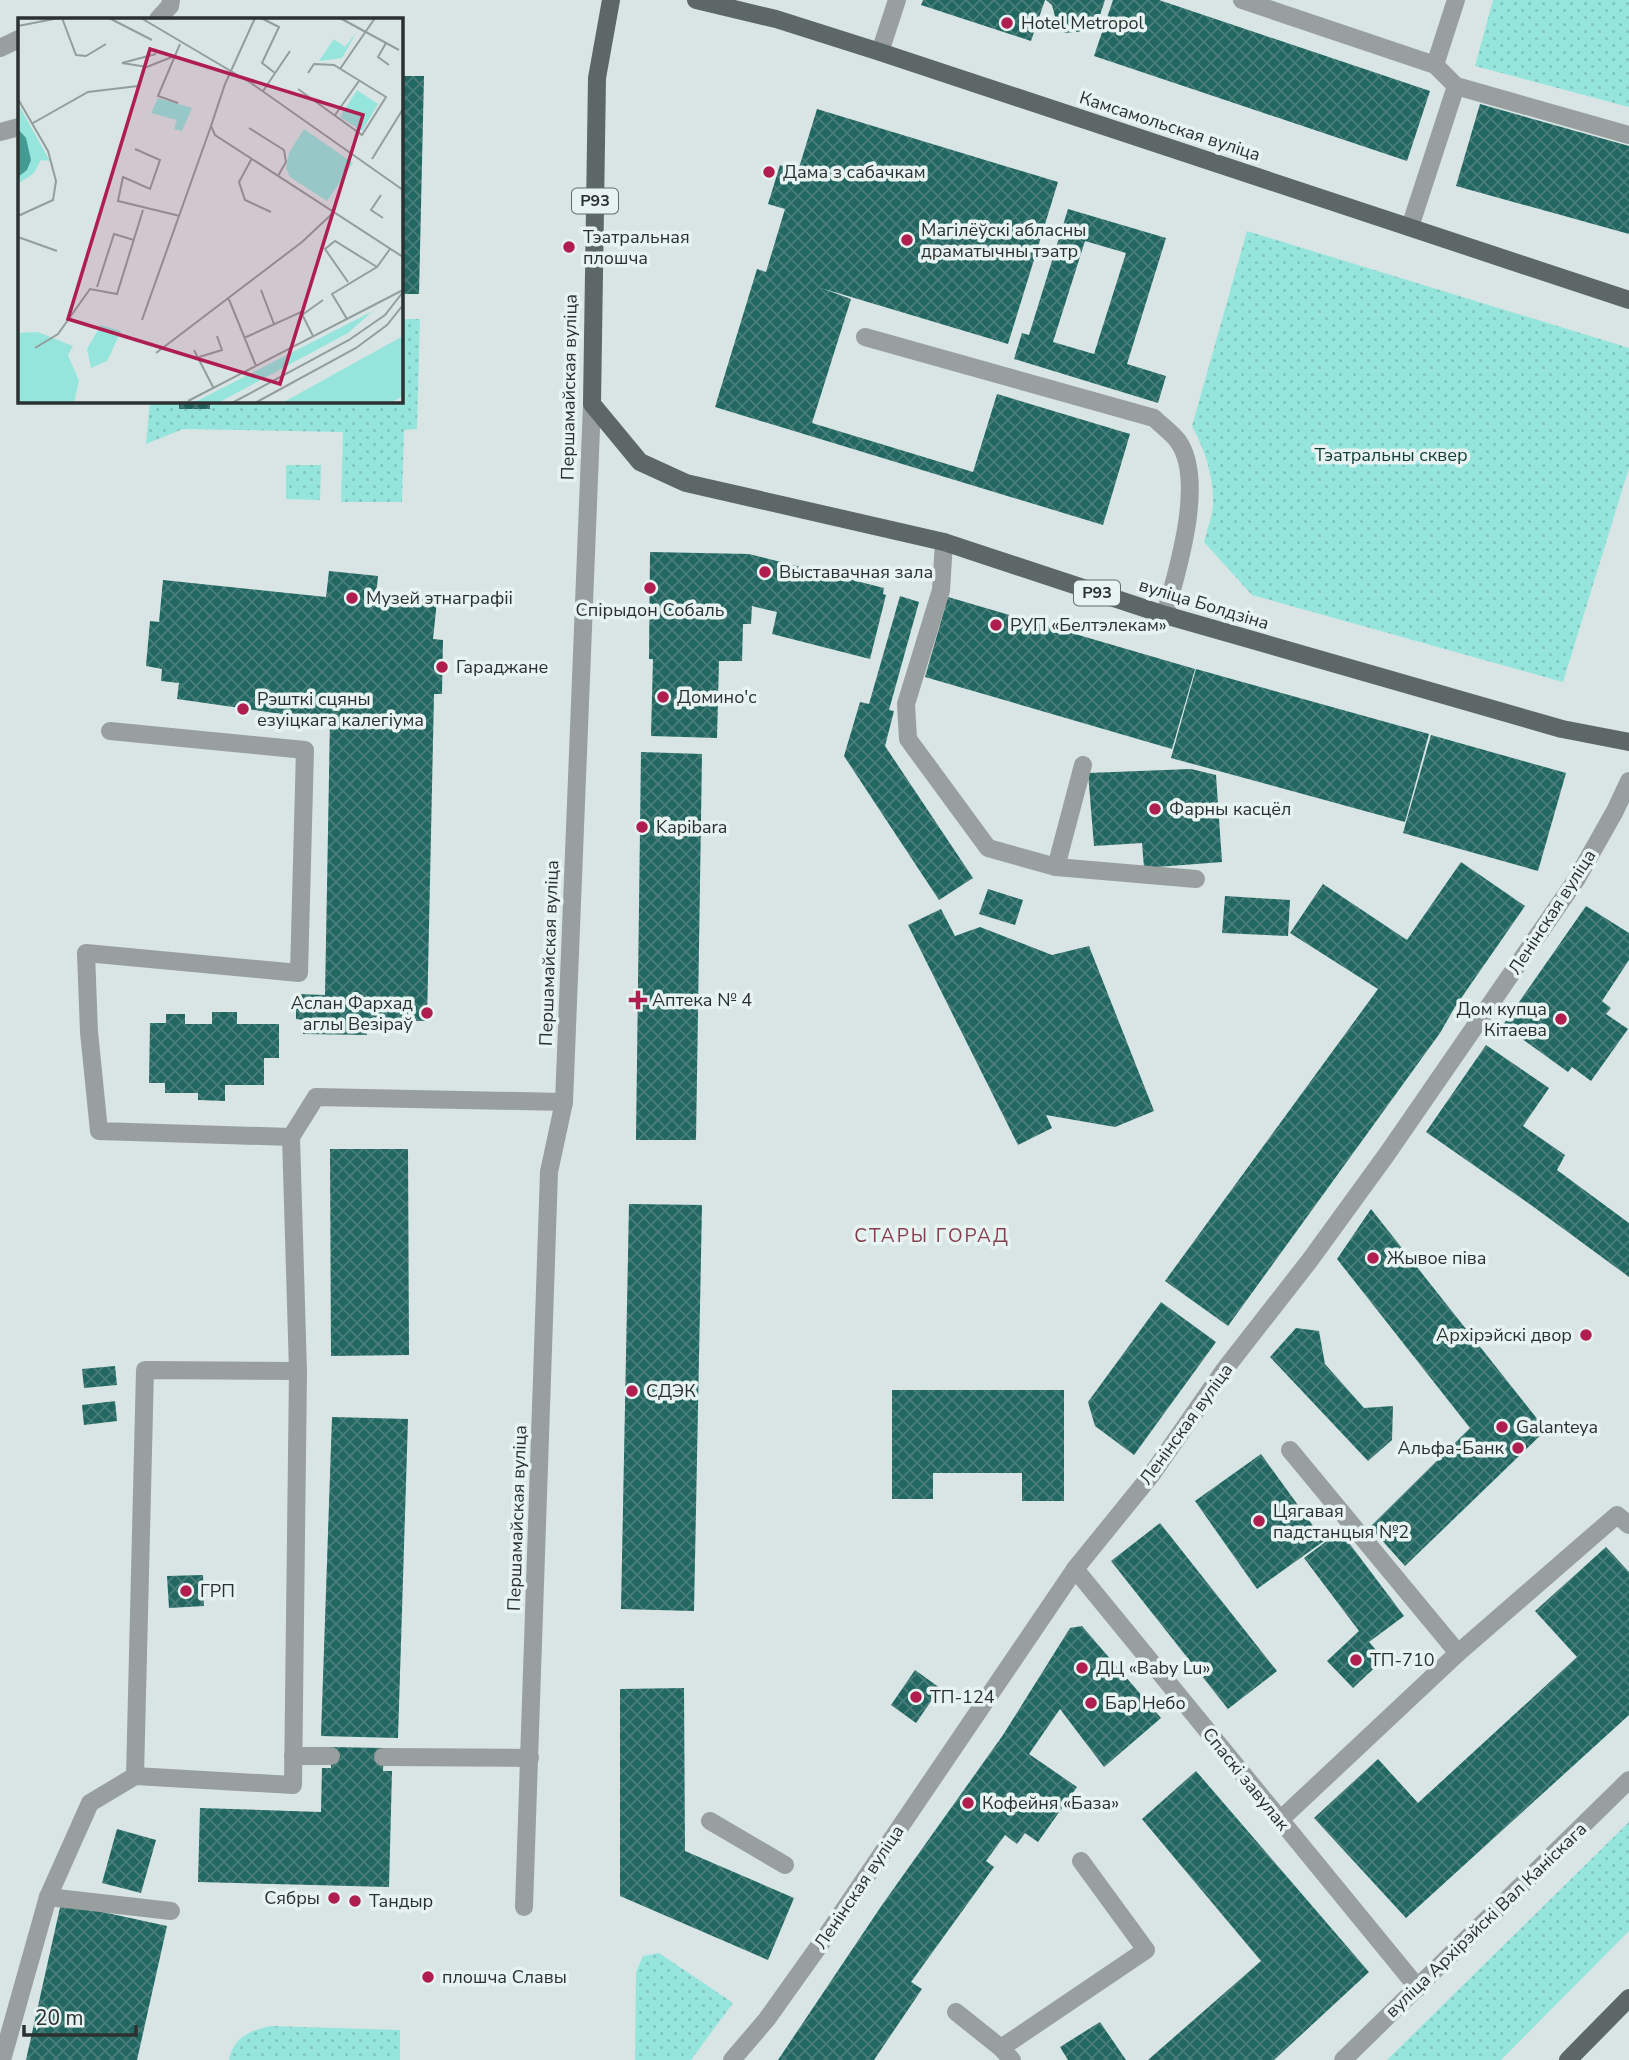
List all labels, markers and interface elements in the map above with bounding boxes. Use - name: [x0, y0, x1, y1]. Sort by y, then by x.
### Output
- place label: Hotel Metropol: [1021, 11, 1144, 35]
- marker: Hotel Metropol: [999, 15, 1015, 31]
- inset map: [18, 18, 402, 402]
- street label: Камсамольская вуліца: [1076, 85, 1264, 167]
- place label: Дама з сабачкам: [783, 160, 926, 184]
- marker: Дама з сабачкам: [761, 164, 777, 180]
- road number: Р93: [572, 188, 618, 214]
- place label: Магілёўскі абласны драматычны тэатр: [921, 218, 1087, 263]
- place label: Тэатральная плошча: [583, 225, 690, 270]
- marker: Магілёўскі абласны драматычны тэатр: [899, 232, 915, 248]
- marker: Тэатральная плошча: [561, 239, 577, 255]
- street label: Першамайская вуліца: [555, 294, 583, 480]
- park label: Тэатральны сквер: [1314, 443, 1468, 467]
- place label: Выставачная зала: [779, 560, 933, 584]
- marker: Выставачная зала: [757, 564, 773, 580]
- street label: вуліца Болдзіна: [1136, 573, 1272, 635]
- marker: Спірыдон Собаль: [642, 580, 658, 596]
- road number: Р93: [1074, 580, 1120, 606]
- place label: Музей этнаграфіі: [366, 586, 513, 610]
- marker: Музей этнаграфіі: [344, 590, 360, 606]
- place label: Спірыдон Собаль: [576, 598, 724, 622]
- place label: РУП «Белтэлекам»: [1010, 613, 1167, 637]
- marker: РУП «Белтэлекам»: [988, 617, 1004, 633]
- place label: Гараджане: [456, 655, 548, 679]
- marker: Гараджане: [434, 659, 450, 675]
- place label: Домино'c: [677, 685, 757, 709]
- place label: Рэшткі сцяны езуіцкага калегіума: [257, 687, 424, 732]
- marker: Домино'c: [655, 689, 671, 705]
- marker: Рэшткі сцяны езуіцкага калегіума: [235, 701, 251, 717]
- place label: Фарны касцёл: [1169, 797, 1291, 821]
- marker: Фарны касцёл: [1147, 801, 1163, 817]
- place label: Kapibara: [656, 815, 727, 839]
- marker: Kapibara: [634, 819, 650, 835]
- street label: Ленінская вуліца: [1503, 845, 1601, 979]
- street label: Першамайская вуліца: [534, 860, 564, 1046]
- place label: Аптека № 4: [652, 988, 752, 1012]
- place label: Аслан Фархад аглы Везіраў: [291, 991, 414, 1036]
- marker: Аптека № 4: [630, 992, 646, 1008]
- place label: Дом купца Кітаева: [1456, 997, 1547, 1042]
- marker: Аслан Фархад аглы Везіраў: [419, 1005, 435, 1021]
- marker: Дом купца Кітаева: [1553, 1011, 1569, 1027]
- district label: СТАРЫ ГОРАД: [854, 1223, 1010, 1249]
- place label: Жывое піва: [1387, 1246, 1486, 1270]
- marker: Жывое піва: [1365, 1250, 1381, 1266]
- place label: Архірэйскі двор: [1436, 1323, 1572, 1347]
- marker: Архірэйскі двор: [1578, 1327, 1594, 1343]
- street label: Ленінская вуліца: [1134, 1358, 1238, 1490]
- place label: СДЭК: [646, 1379, 696, 1403]
- marker: СДЭК: [624, 1383, 640, 1399]
- place label: Galanteya: [1516, 1415, 1598, 1439]
- marker: Galanteya: [1494, 1419, 1510, 1435]
- street label: Першамайская вуліца: [502, 1425, 532, 1611]
- place label: Альфа-Банк: [1398, 1436, 1505, 1460]
- marker: Альфа-Банк: [1510, 1440, 1526, 1456]
- place label: Цягавая падстанцыя №2: [1273, 1499, 1409, 1544]
- marker: Цягавая падстанцыя №2: [1251, 1513, 1267, 1529]
- place label: ГРП: [200, 1579, 235, 1603]
- marker: ГРП: [178, 1583, 194, 1599]
- place label: ТП-710: [1370, 1648, 1434, 1672]
- marker: ТП-710: [1348, 1652, 1364, 1668]
- place label: ДЦ «Baby Lu»: [1096, 1656, 1210, 1680]
- marker: ДЦ «Baby Lu»: [1074, 1660, 1090, 1676]
- place label: ТП-124: [930, 1685, 995, 1709]
- marker: ТП-124: [908, 1689, 924, 1705]
- place label: Бар Небо: [1105, 1691, 1186, 1715]
- marker: Бар Небо: [1083, 1695, 1099, 1711]
- street label: Спаскі завулак: [1197, 1722, 1295, 1836]
- place label: Кофейня «База»: [982, 1791, 1119, 1815]
- marker: Кофейня «База»: [960, 1795, 976, 1811]
- street label: вуліца Архірэйскі Вал Каніскага: [1380, 1817, 1592, 2023]
- street label: Ленінская вуліца: [809, 1820, 909, 1954]
- place label: Сябры: [264, 1886, 320, 1910]
- place label: Тандыр: [369, 1889, 433, 1913]
- marker: Сябры: [326, 1890, 342, 1906]
- marker: Тандыр: [347, 1893, 363, 1909]
- place label: плошча Славы: [442, 1965, 567, 1989]
- marker: плошча Славы: [420, 1969, 436, 1985]
- scale bar: [24, 1994, 136, 2038]
- text: 20 m: [35, 2004, 84, 2032]

